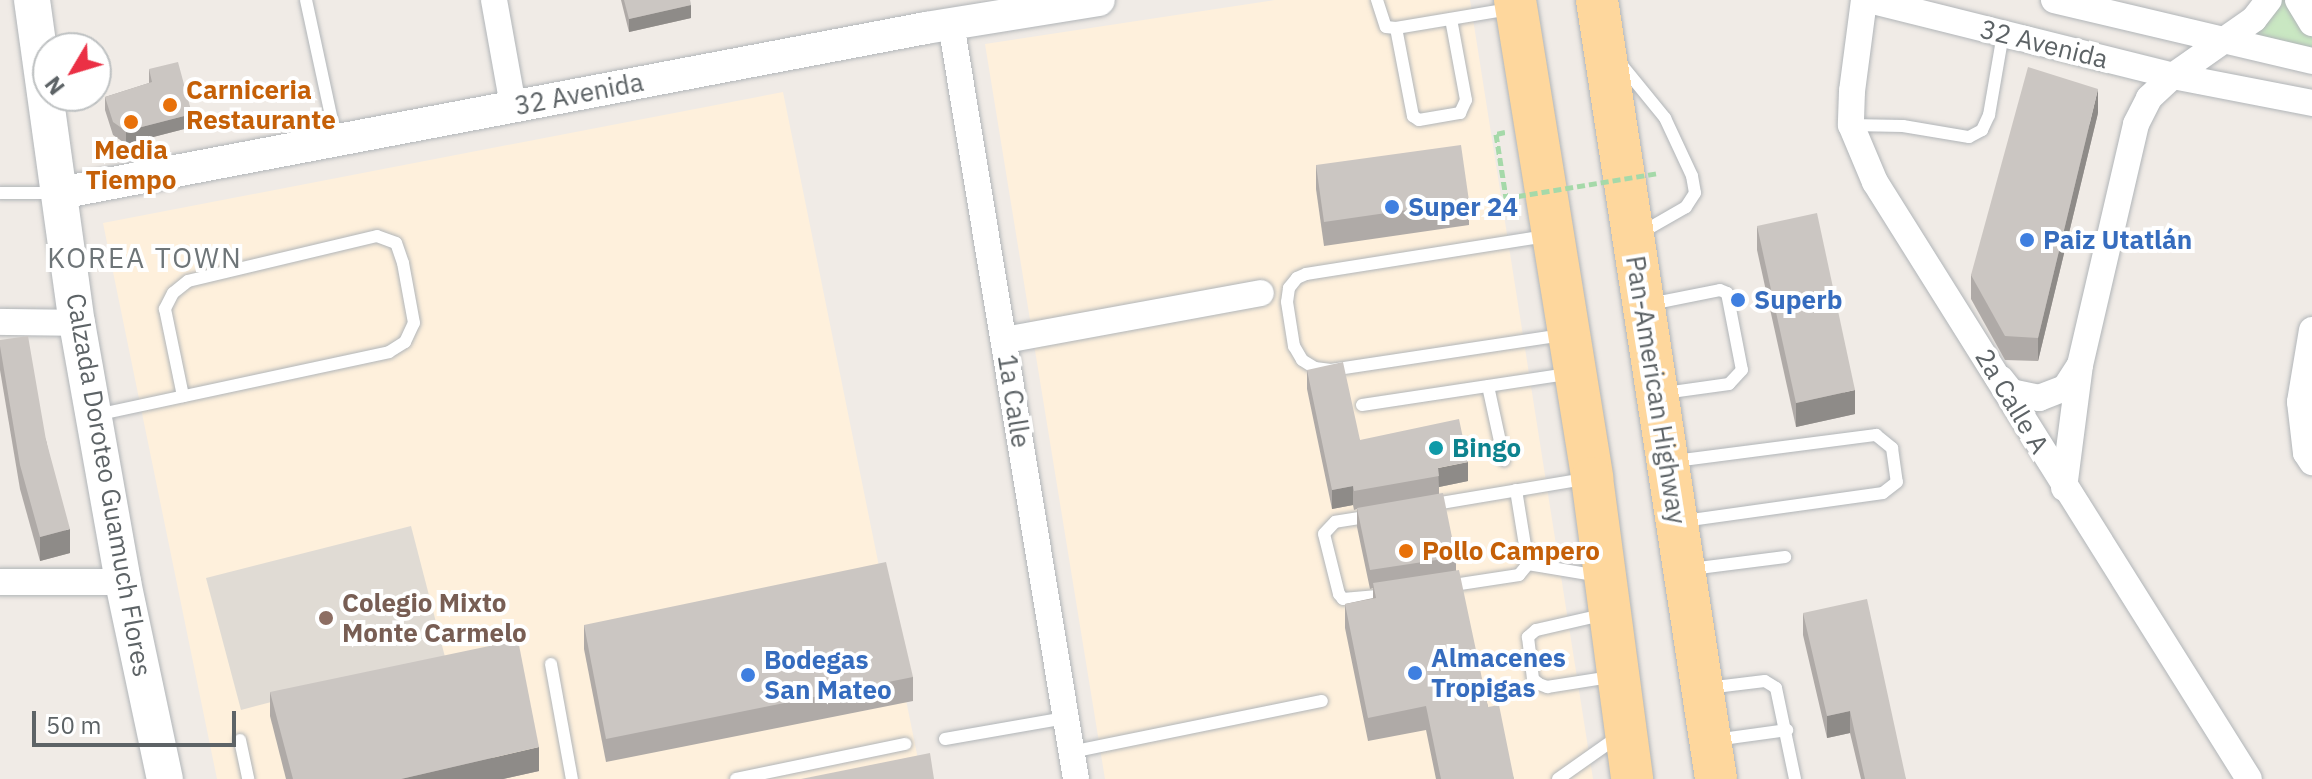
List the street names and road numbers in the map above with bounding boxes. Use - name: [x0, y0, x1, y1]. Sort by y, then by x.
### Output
- street label: 32 Avenida: [1977, 13, 2111, 75]
- street label: 32 Avenida: [512, 66, 646, 122]
- street label: Pan-American Highway: [1619, 254, 1693, 526]
- street label: Calzada Doroteo Guamuch Flores: [60, 291, 158, 679]
- street label: 2a Calle A: [1969, 343, 2055, 459]
- street label: 1a Calle: [991, 352, 1037, 450]

